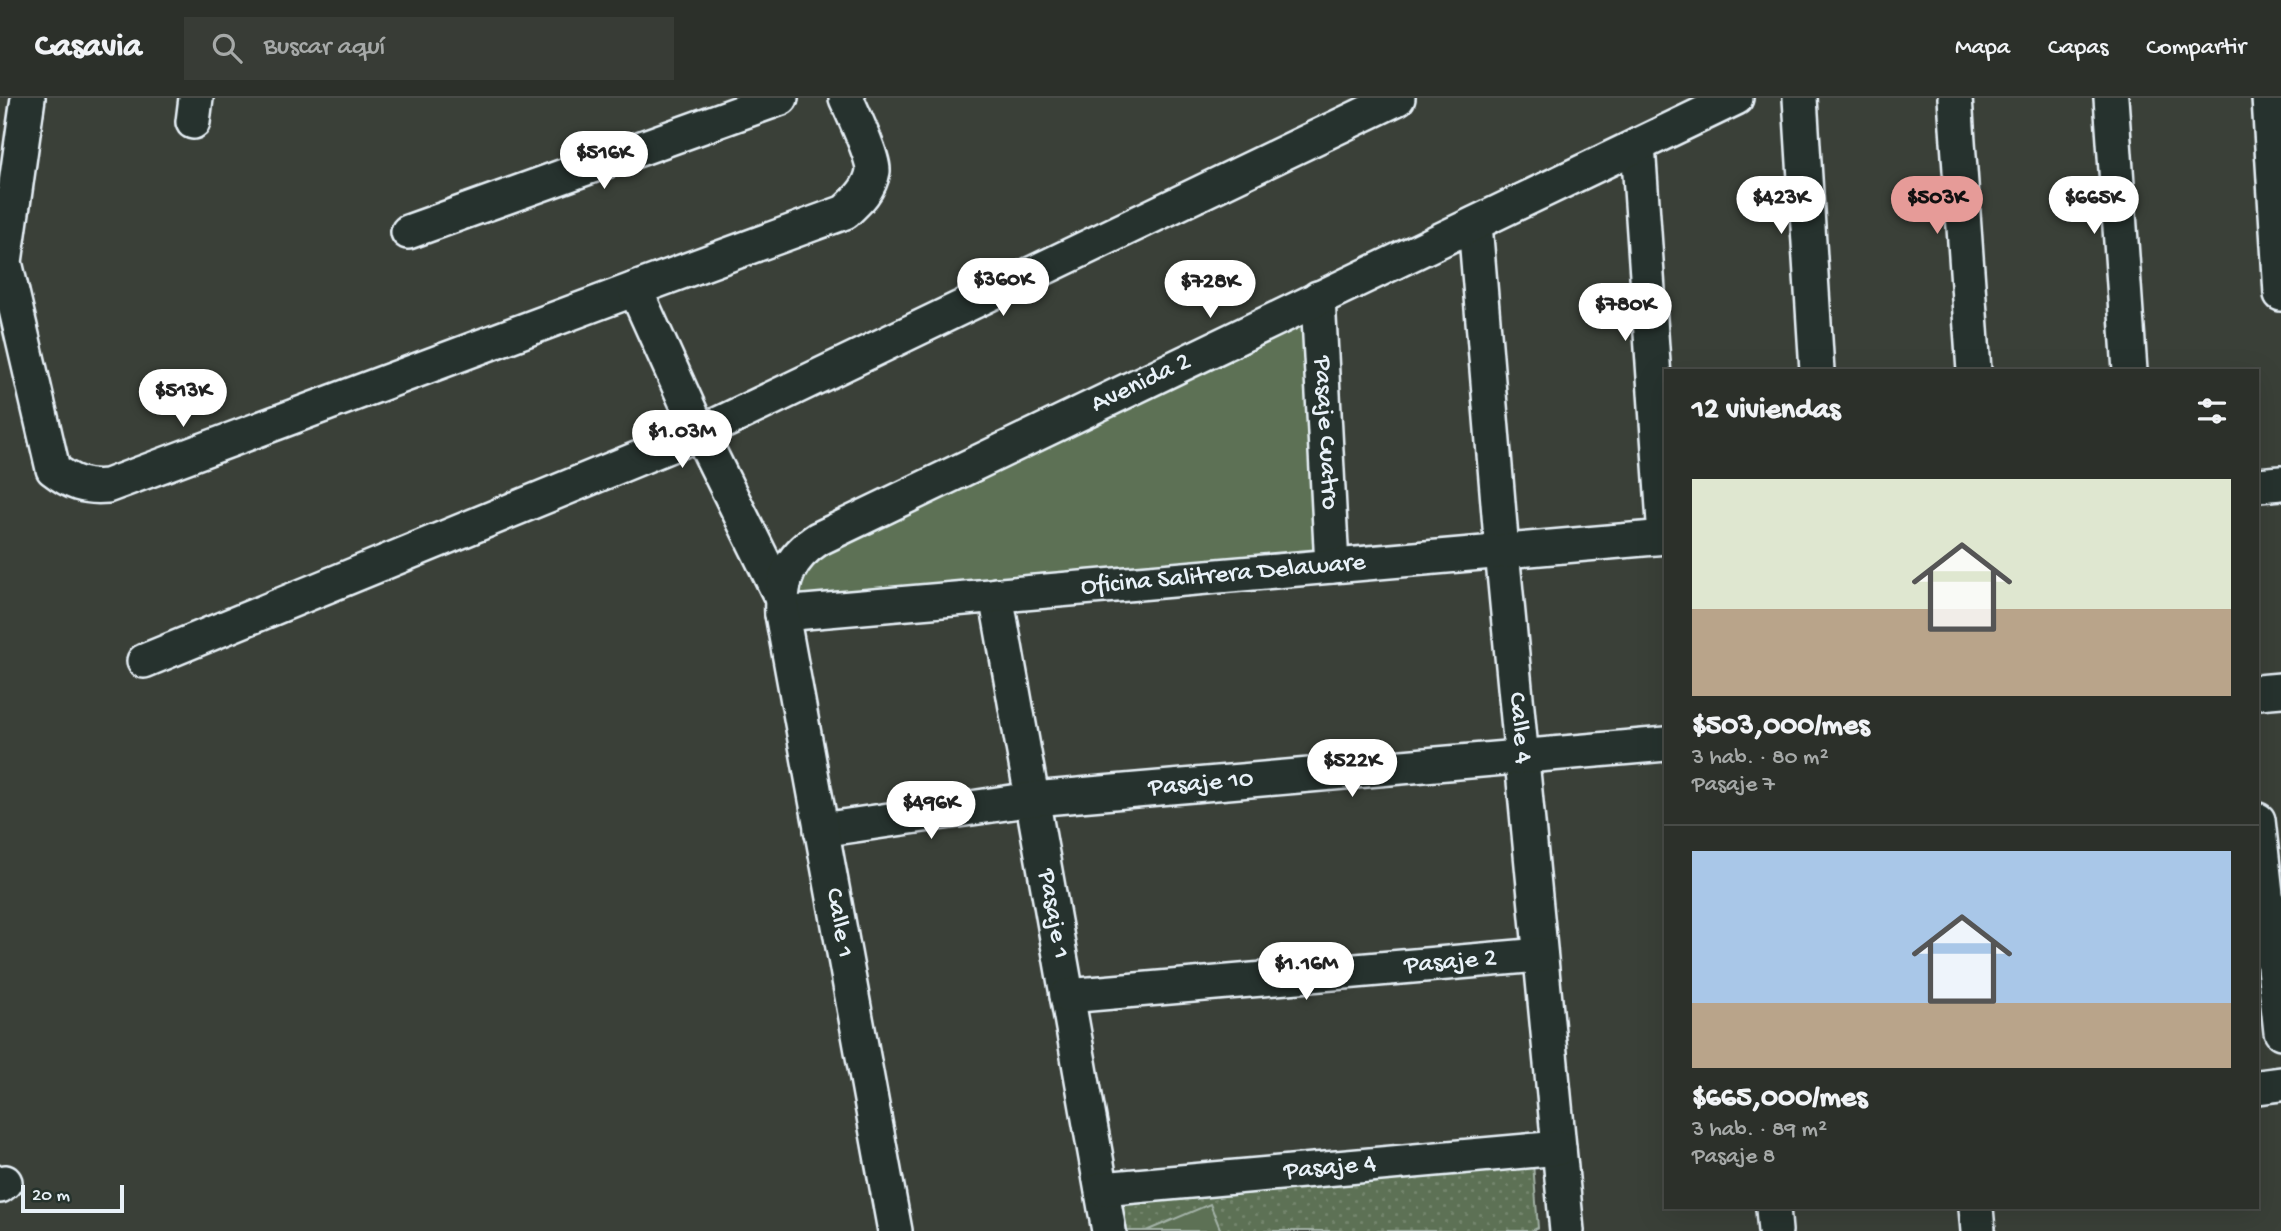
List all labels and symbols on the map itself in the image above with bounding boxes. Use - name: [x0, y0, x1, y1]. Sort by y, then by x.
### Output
- pin: $516K: [555, 132, 653, 191]
- pin: $423K: [1732, 176, 1830, 236]
- pin: $503K: [1888, 176, 1986, 236]
- pin: $665K: [2045, 176, 2143, 236]
- pin: $360K: [954, 258, 1052, 318]
- pin: $728K: [1161, 260, 1259, 320]
- pin: $780K: [1576, 284, 1674, 343]
- street label: Avenida 2: [1087, 346, 1196, 421]
- street label: Pasaje Cuatro: [1305, 354, 1345, 511]
- pin: $513K: [134, 370, 232, 429]
- pin: $1.03M: [625, 410, 739, 470]
- street label: Oficina Salitrera Delaware: [1080, 548, 1367, 603]
- street label: Calle 4: [1500, 691, 1538, 765]
- pin: $522K: [1303, 740, 1401, 799]
- street label: Pasaje 10: [1146, 764, 1255, 804]
- pin: $496K: [882, 782, 980, 841]
- street label: Pasaje 1: [1029, 866, 1076, 961]
- street label: Calle 1: [817, 886, 859, 960]
- pin: $1.16M: [1249, 942, 1363, 1002]
- street label: Pasaje 2: [1402, 943, 1498, 982]
- street label: Pasaje 4: [1282, 1149, 1377, 1188]
- scale bar: [21, 1182, 124, 1214]

